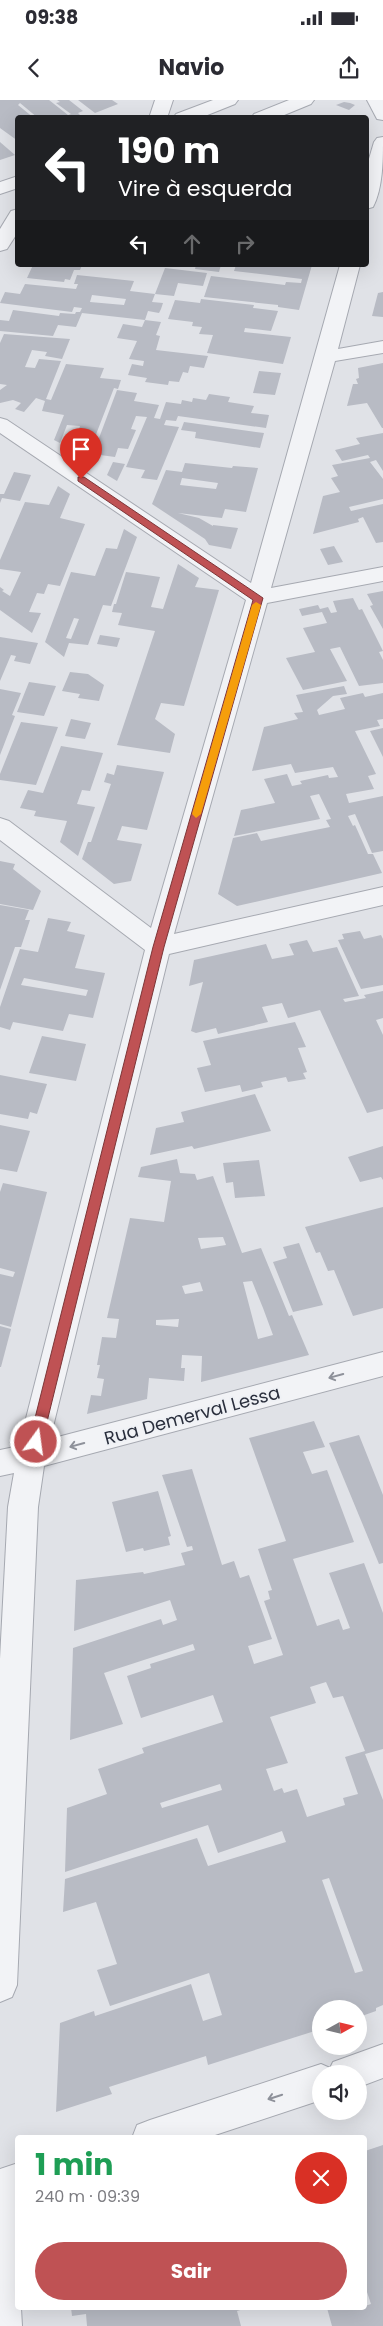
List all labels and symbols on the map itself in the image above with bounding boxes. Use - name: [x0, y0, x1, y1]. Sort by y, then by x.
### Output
- pin: [60, 428, 102, 479]
- one-way arrow: [328, 1372, 344, 1382]
- street label: Rua Demerval Lessa: [101, 1379, 283, 1451]
- position arrow: [9, 1415, 61, 1467]
- one-way arrow: [70, 1441, 86, 1450]
- north arrow: [312, 2000, 368, 2055]
- one-way arrow: [267, 2092, 283, 2102]

